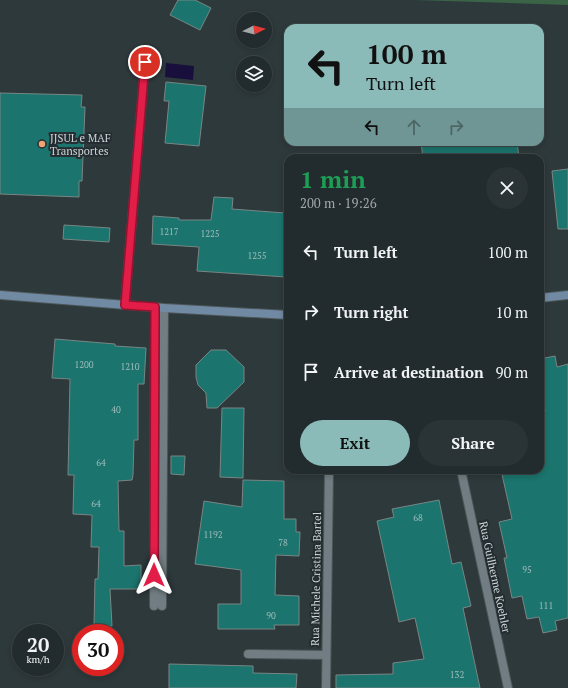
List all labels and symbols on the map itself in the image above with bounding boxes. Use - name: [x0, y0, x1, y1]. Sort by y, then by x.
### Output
- north arrow: [236, 12, 272, 48]
- pin: [128, 45, 162, 79]
- place label: JJSUL e MAF Transportes: [50, 131, 111, 158]
- marker: JJSUL e MAF Transportes: [37, 139, 47, 149]
- house number: 1217: [159, 226, 179, 238]
- house number: 1225: [200, 228, 220, 240]
- house number: 1255: [247, 250, 267, 262]
- house number: 1200: [74, 359, 94, 371]
- house number: 1210: [120, 361, 140, 373]
- house number: 40: [111, 404, 121, 416]
- house number: 64: [96, 457, 106, 469]
- house number: 64: [91, 498, 101, 510]
- street label: Rua Michele Cristina Bartel: [308, 512, 324, 646]
- house number: 68: [413, 512, 423, 524]
- street label: Rua Guilherme Koehler: [476, 520, 514, 635]
- house number: 1192: [203, 529, 223, 541]
- house number: 78: [278, 537, 288, 549]
- position arrow: [133, 554, 175, 596]
- house number: 95: [522, 564, 532, 576]
- house number: 111: [539, 600, 553, 612]
- house number: 90: [266, 610, 276, 622]
- speed limit sign: 30: [72, 624, 124, 676]
- house number: 132: [450, 669, 464, 681]

